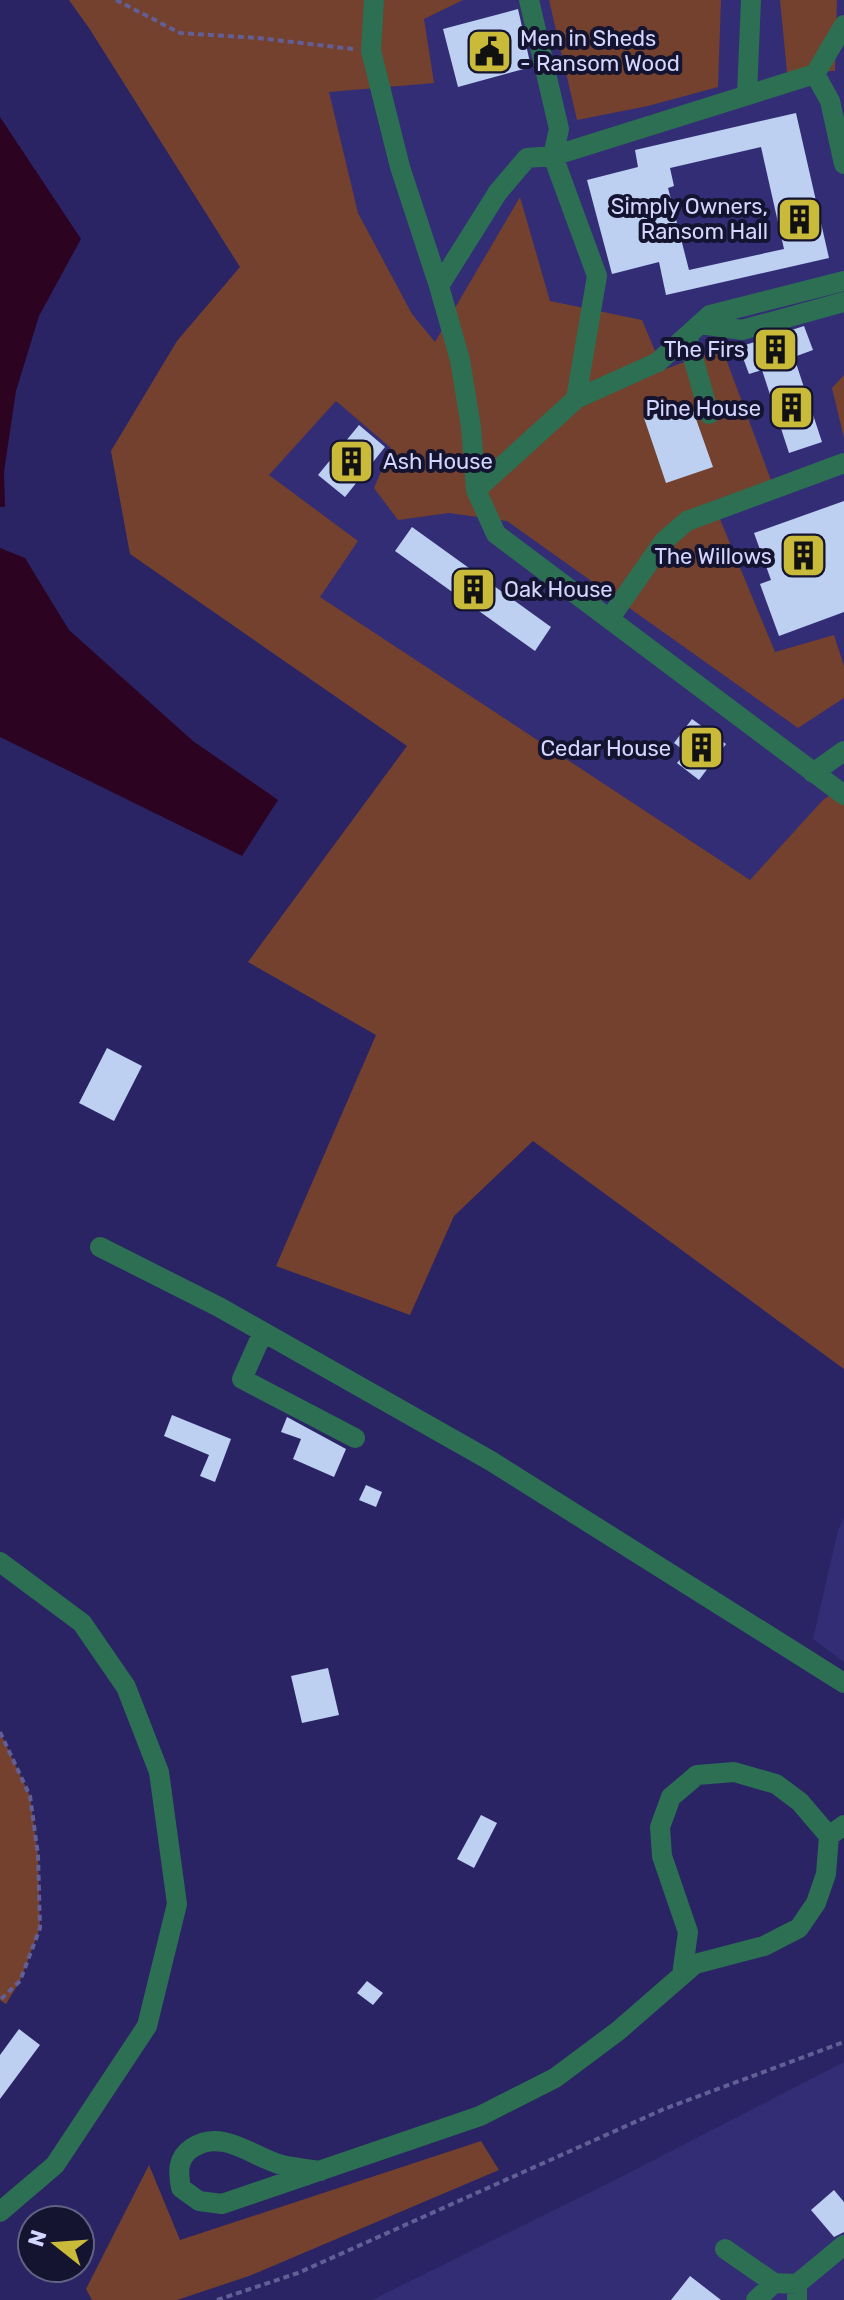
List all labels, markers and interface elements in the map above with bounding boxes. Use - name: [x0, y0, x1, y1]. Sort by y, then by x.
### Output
- place label: Men in Sheds - Ransom Wood: [520, 25, 680, 77]
- public building icon: Men in Sheds - Ransom Wood: [465, 27, 513, 75]
- place label: Simply Owners, Ransom Hall: [611, 193, 768, 245]
- building icon: Simply Owners, Ransom Hall: [775, 195, 823, 243]
- building icon: The Firs: [752, 325, 800, 373]
- place label: The Firs: [664, 336, 745, 363]
- building icon: Pine House: [768, 384, 816, 432]
- place label: Pine House: [645, 395, 761, 422]
- building icon: Ash House: [328, 437, 376, 485]
- place label: Ash House: [383, 448, 493, 475]
- building icon: The Willows: [779, 532, 827, 580]
- place label: The Willows: [654, 543, 772, 570]
- building icon: Oak House: [449, 565, 497, 613]
- place label: Oak House: [504, 576, 613, 603]
- building icon: Cedar House: [678, 724, 726, 772]
- place label: Cedar House: [540, 735, 671, 762]
- north arrow: [16, 2204, 96, 2284]
- text: N: [22, 2227, 53, 2250]

